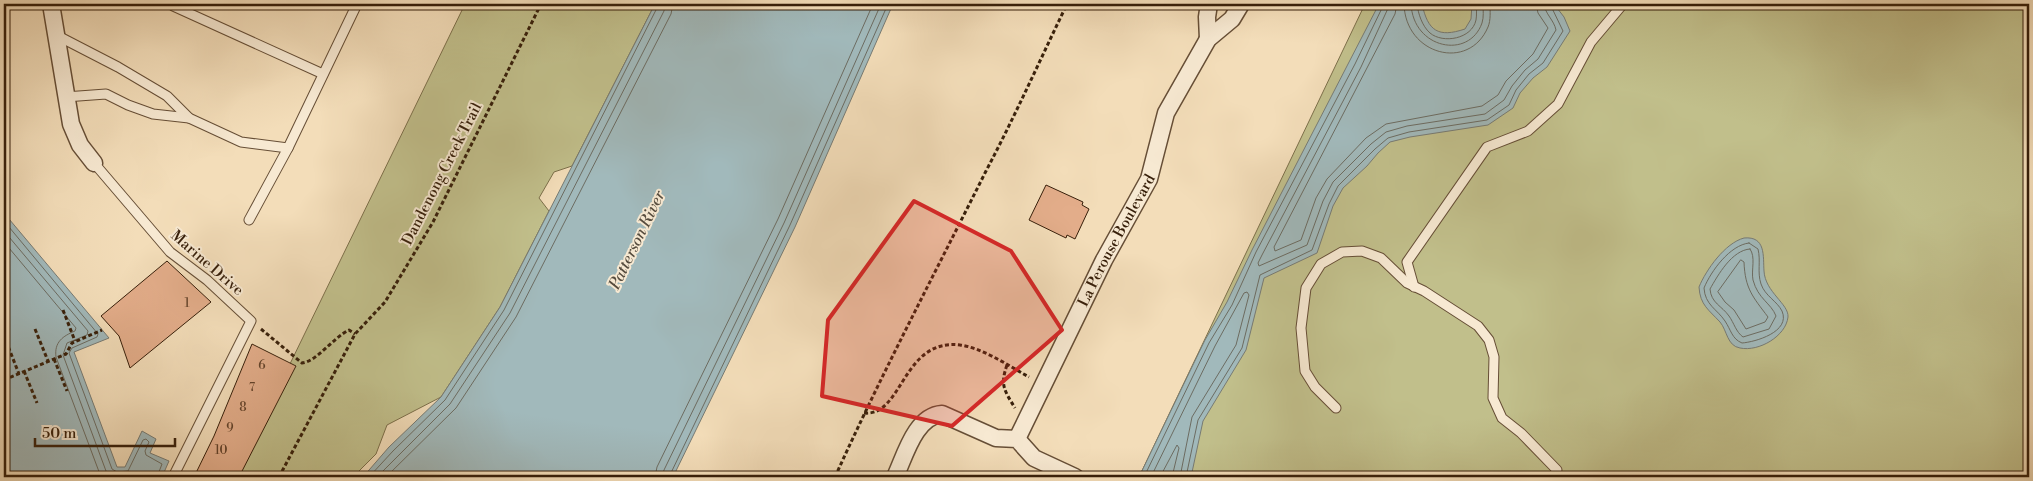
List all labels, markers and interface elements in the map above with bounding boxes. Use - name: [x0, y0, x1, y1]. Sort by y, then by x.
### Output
- street label: Dandenong Creek Trail: [398, 99, 486, 248]
- street label: La Perouse Boulevard: [1073, 170, 1160, 310]
- water label: Patterson River: [604, 186, 670, 294]
- street label: Marine Drive: [167, 226, 247, 300]
- house number: 1: [184, 296, 190, 311]
- house number: 6: [258, 358, 266, 373]
- house number: 7: [249, 380, 255, 395]
- house number: 8: [239, 400, 247, 415]
- scale bar: [35, 416, 175, 448]
- house number: 9: [226, 421, 234, 436]
- text: 50 m: [42, 424, 76, 443]
- house number: 10: [215, 443, 227, 458]

